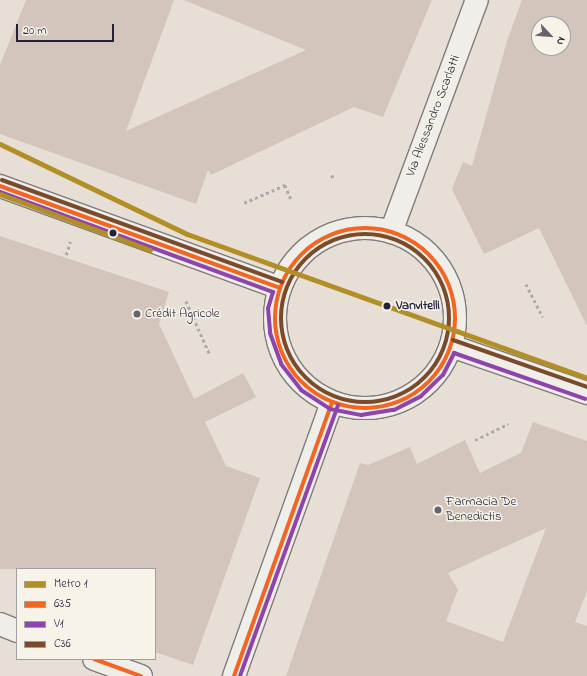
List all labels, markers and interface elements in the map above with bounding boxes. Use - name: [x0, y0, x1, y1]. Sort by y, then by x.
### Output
- scale bar: [18, 16, 116, 42]
- north arrow: [531, 16, 571, 56]
- text: 20 m: [23, 22, 46, 40]
- text: N: [552, 34, 570, 48]
- street label: Via Alessandro Scarlatti: [404, 53, 464, 179]
- unlabelled marker: [108, 228, 118, 238]
- place label: Vanvitelli: [396, 298, 440, 314]
- marker: Vanvitelli: [380, 299, 394, 313]
- place label: Crédit Agricole: [145, 306, 220, 322]
- marker: Crédit Agricole: [132, 309, 142, 319]
- place label: Farmacia De Benedictis: [446, 495, 516, 526]
- marker: Farmacia De Benedictis: [433, 505, 443, 515]
- legend: [16, 568, 156, 660]
- text: Metro 1: [54, 575, 87, 593]
- text: 635: [54, 595, 71, 613]
- text: V1: [54, 615, 63, 633]
- text: C36: [54, 635, 71, 653]

